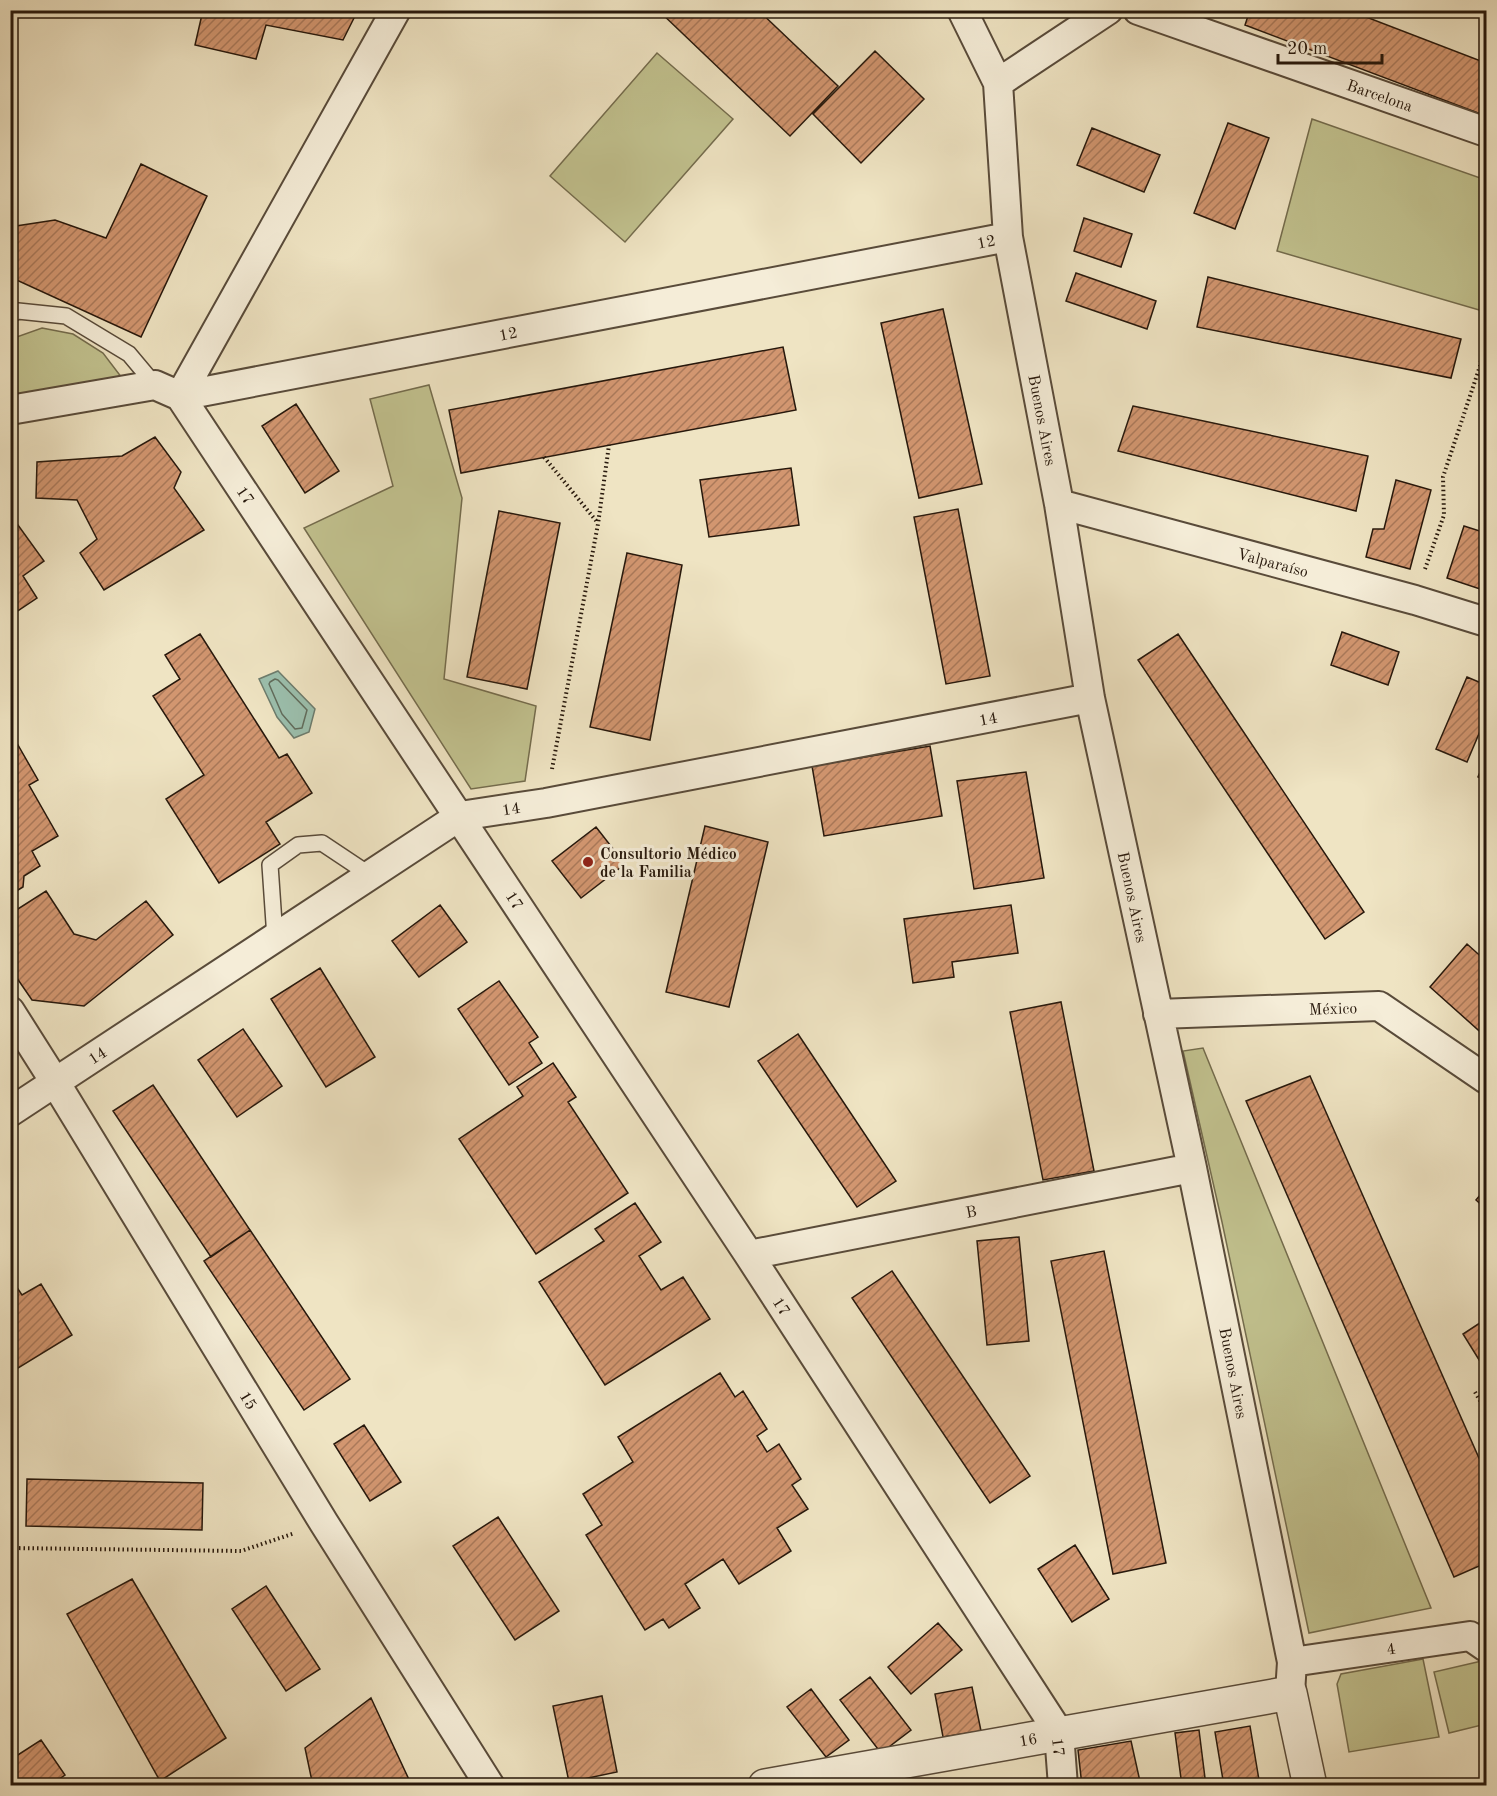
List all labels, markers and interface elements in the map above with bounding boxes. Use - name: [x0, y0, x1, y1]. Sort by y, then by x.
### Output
- scale bar: [1278, 27, 1382, 65]
- text: 20 m: [1287, 40, 1327, 58]
- street label: Barcelona: [1344, 78, 1414, 116]
- street label: 12: [976, 233, 997, 253]
- street label: 12: [498, 325, 519, 345]
- street label: Buenos Aires: [1024, 374, 1058, 467]
- street label: 17: [233, 484, 256, 508]
- street label: Valparaíso: [1235, 547, 1310, 581]
- street label: 14: [978, 710, 999, 730]
- street label: 14: [501, 801, 522, 819]
- place label: Consultorio Médico de la Familia: [600, 847, 737, 881]
- street label: Buenos Aires: [1114, 851, 1148, 944]
- marker: Consultorio Médico de la Familia: [581, 855, 595, 869]
- street label: 17: [502, 889, 525, 913]
- street label: México: [1309, 1001, 1358, 1019]
- street label: 14: [86, 1045, 110, 1068]
- street label: B: [964, 1204, 978, 1222]
- street label: 17: [769, 1295, 792, 1319]
- street label: Buenos Aires: [1215, 1327, 1249, 1420]
- street label: 15: [236, 1389, 259, 1413]
- street label: 4: [1385, 1641, 1397, 1659]
- street label: 16: [1018, 1731, 1039, 1750]
- street label: 17: [1048, 1737, 1066, 1757]

